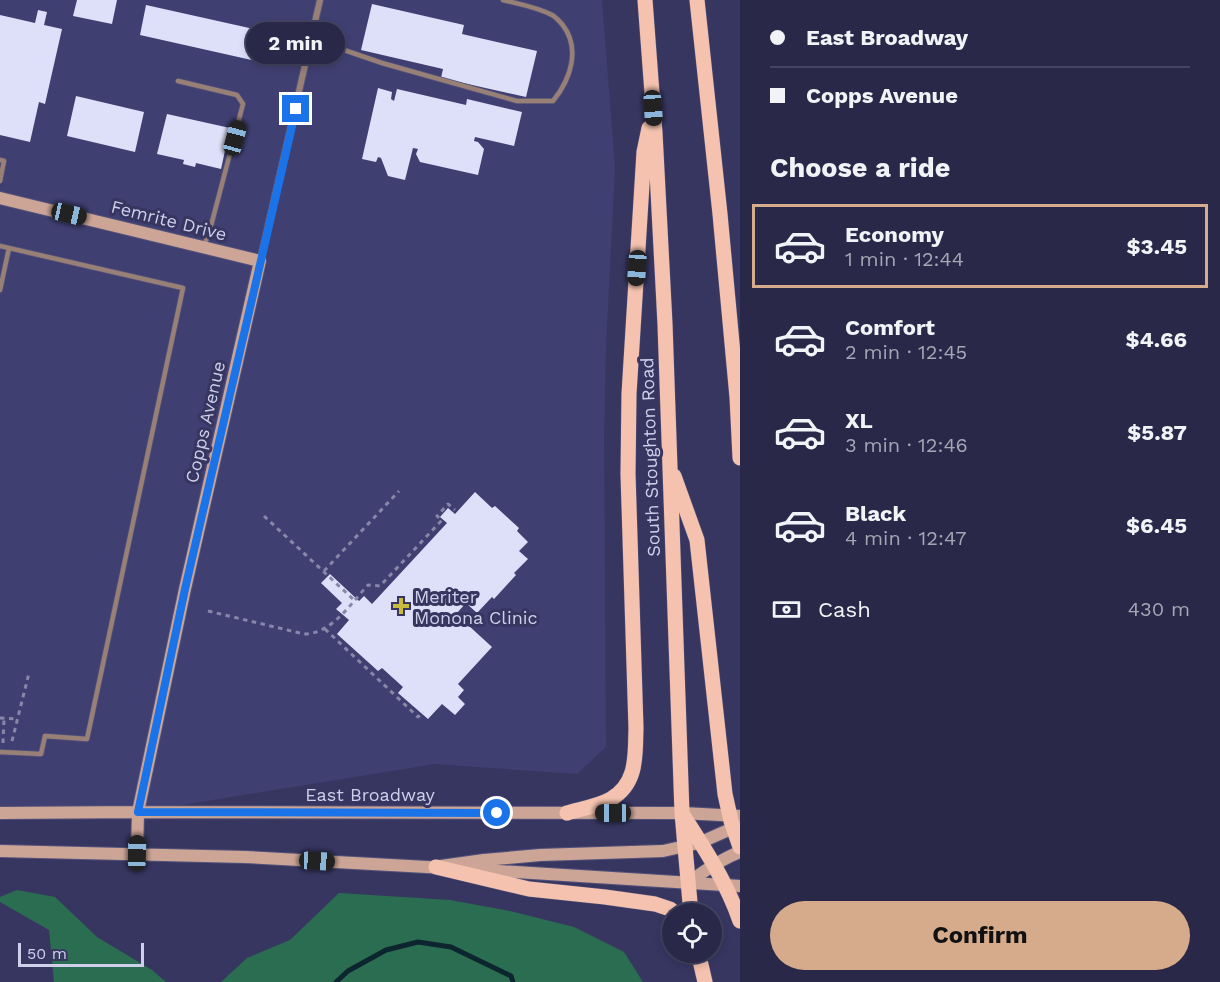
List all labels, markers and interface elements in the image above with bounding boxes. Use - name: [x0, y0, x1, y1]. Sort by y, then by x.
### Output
- callout: 2 min: [246, 22, 346, 64]
- text: East Broadway: [806, 25, 968, 50]
- text: 2 min: [268, 31, 323, 55]
- text: Copps Avenue: [806, 83, 958, 108]
- car: [643, 89, 663, 127]
- route end: [282, 95, 309, 122]
- car: [222, 118, 248, 158]
- text: Choose a ride: [770, 152, 950, 184]
- street label: Femrite Drive: [109, 195, 229, 245]
- car: [49, 201, 89, 227]
- icon: car: [773, 219, 827, 273]
- text: Economy: [845, 222, 944, 247]
- text: $3.45: [1127, 234, 1187, 259]
- text: 1 min · 12:44: [845, 247, 964, 271]
- car: [627, 249, 647, 287]
- icon: car: [773, 312, 827, 366]
- text: Comfort: [845, 315, 935, 340]
- text: $4.66: [1125, 327, 1187, 352]
- text: 2 min · 12:45: [845, 340, 967, 364]
- street label: South Stoughton Road: [636, 357, 664, 557]
- street label: Copps Avenue: [181, 359, 229, 485]
- icon: car: [773, 405, 827, 459]
- text: XL: [845, 408, 873, 433]
- text: $5.87: [1127, 420, 1187, 445]
- text: 3 min · 12:46: [845, 433, 968, 457]
- icon: car: [773, 498, 827, 552]
- text: Black: [845, 501, 906, 526]
- text: $6.45: [1126, 513, 1187, 538]
- text: 4 min · 12:47: [845, 526, 966, 550]
- place label: Meriter Monona Clinic: [414, 586, 538, 628]
- icon: cash: [770, 593, 803, 626]
- marker: Meriter Monona Clinic: [392, 597, 410, 615]
- text: Cash: [818, 597, 871, 622]
- text: 430 m: [1128, 597, 1190, 621]
- street label: East Broadway: [305, 784, 436, 805]
- route start: [483, 799, 510, 826]
- car: [595, 804, 631, 822]
- car: [128, 835, 146, 871]
- car: [299, 851, 335, 871]
- button: Confirm: [770, 901, 1190, 970]
- map controls: [662, 903, 722, 963]
- button: locate: [662, 903, 722, 963]
- scale bar: [18, 940, 144, 968]
- text: 50 m: [27, 944, 67, 963]

